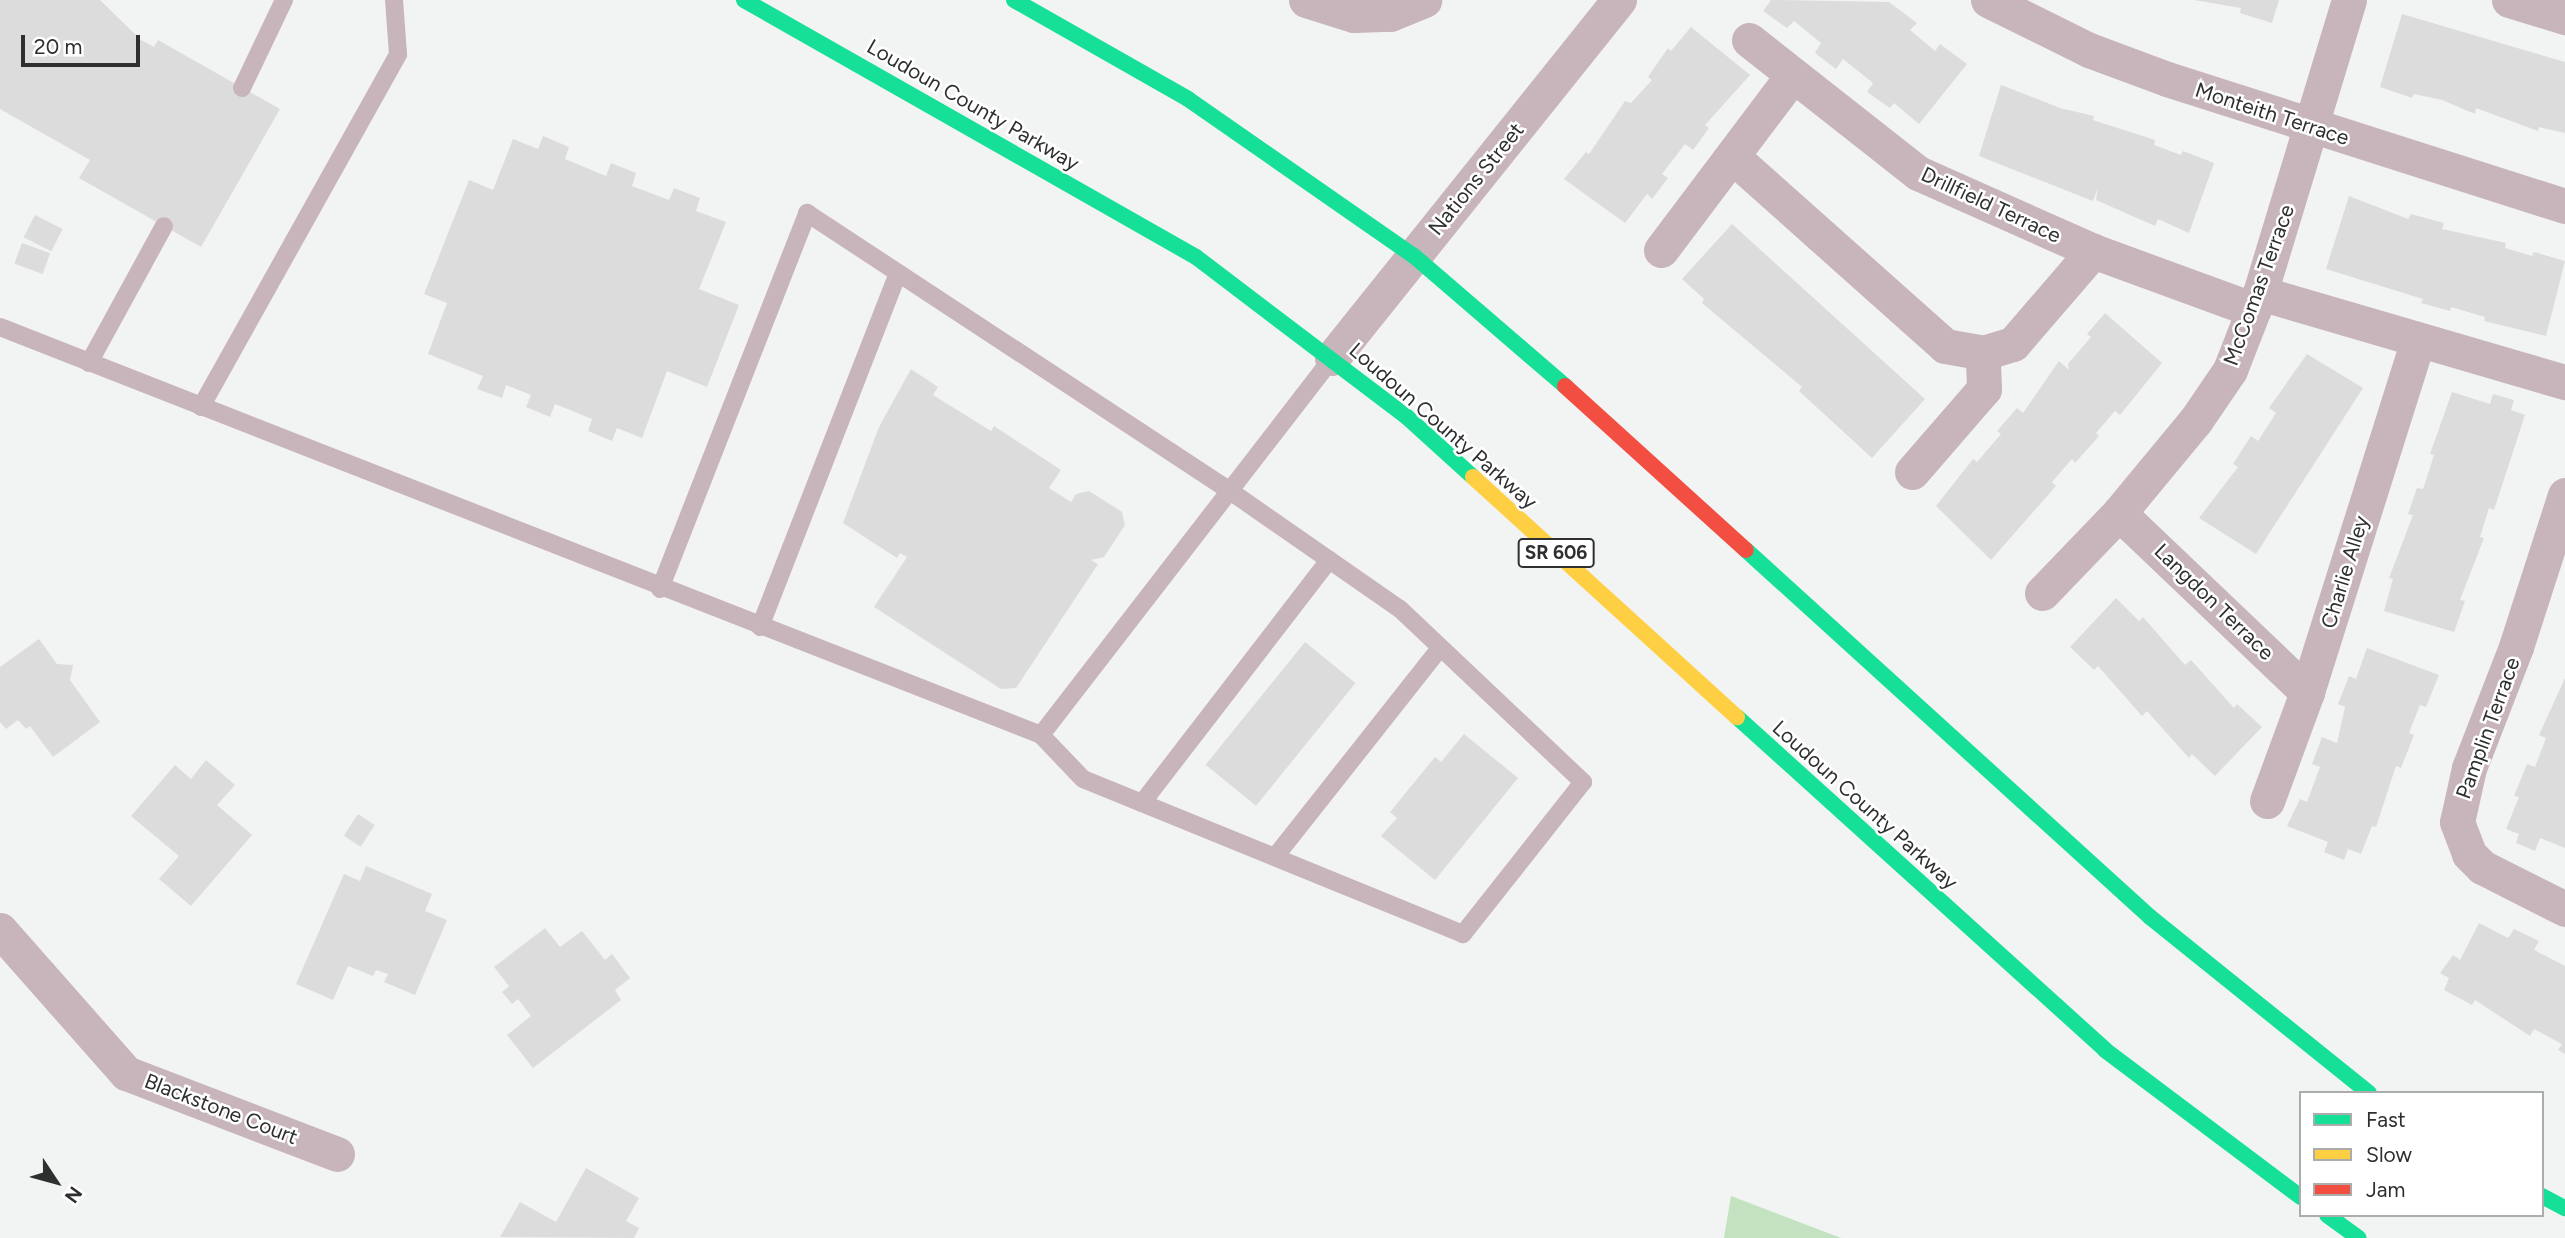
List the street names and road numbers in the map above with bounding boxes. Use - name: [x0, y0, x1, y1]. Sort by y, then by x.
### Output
- street label: Loudoun County Parkway: [863, 34, 1083, 176]
- street label: Monteith Terrace: [2192, 77, 2352, 151]
- street label: Nations Street: [1423, 118, 1529, 240]
- street label: Drillfield Terrace: [1917, 162, 2065, 248]
- street label: McComas Terrace: [2218, 201, 2300, 369]
- street label: Loudoun County Parkway: [1344, 338, 1542, 514]
- street label: Charlie Alley: [2316, 513, 2374, 631]
- road number: SR 606: [1518, 538, 1594, 568]
- street label: Langdon Terrace: [2149, 539, 2279, 665]
- street label: Pamplin Terrace: [2451, 654, 2525, 802]
- street label: Loudoun County Parkway: [1767, 715, 1963, 895]
- street label: Blackstone Court: [141, 1068, 301, 1150]

